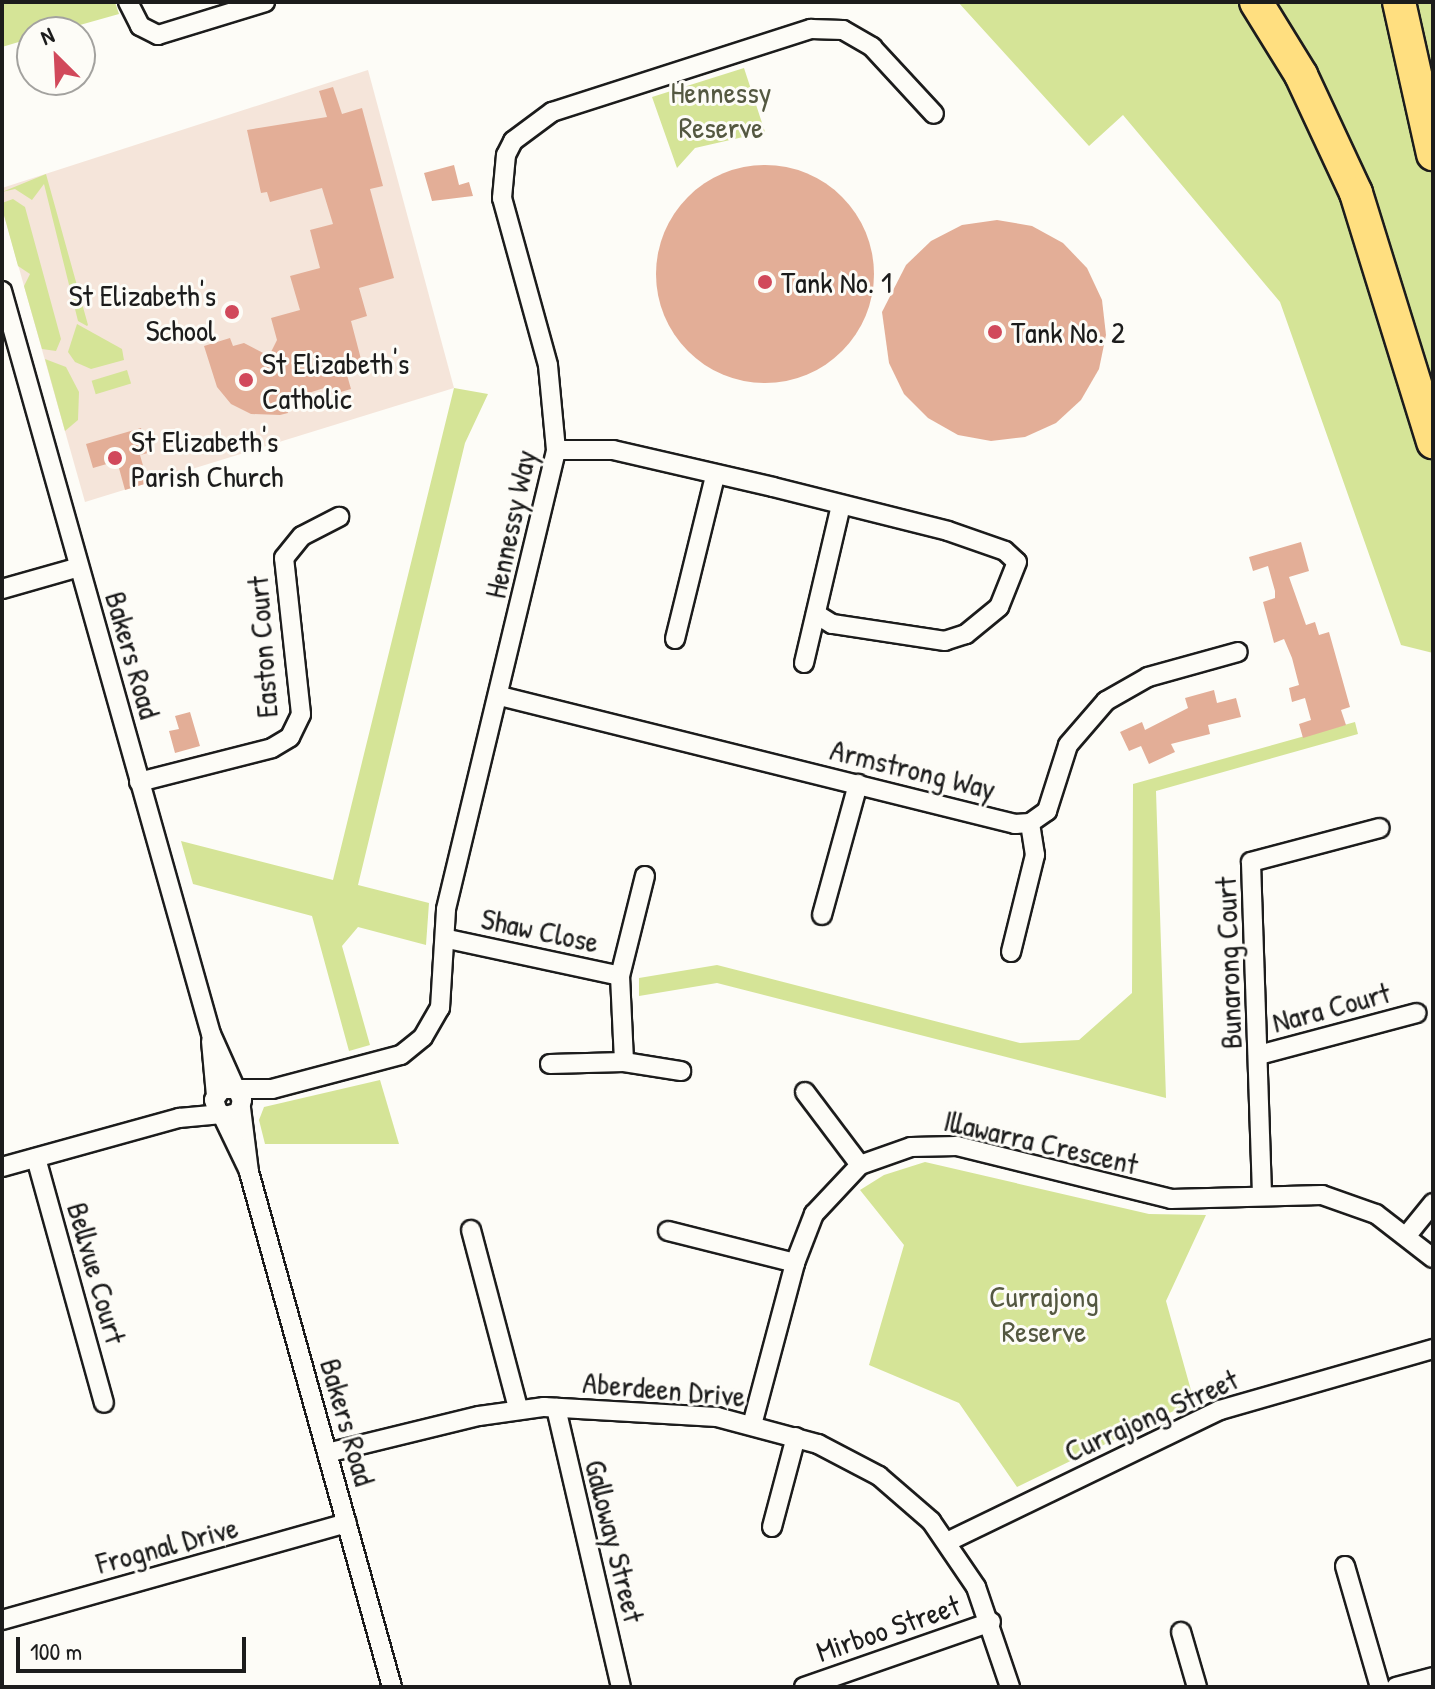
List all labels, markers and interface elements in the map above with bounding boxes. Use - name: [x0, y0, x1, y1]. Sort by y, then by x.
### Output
- north arrow: [16, 16, 96, 96]
- text: N: [36, 20, 59, 52]
- park label: Hennessy Reserve: [671, 74, 771, 144]
- place label: Tank No. 1: [781, 264, 892, 300]
- marker: Tank No. 1: [756, 273, 774, 291]
- place label: St Elizabeth's School: [69, 277, 216, 348]
- marker: St Elizabeth's School: [223, 303, 241, 321]
- place label: Tank No. 2: [1011, 314, 1125, 350]
- marker: Tank No. 2: [986, 323, 1004, 341]
- place label: St Elizabeth's Catholic: [262, 345, 409, 416]
- marker: St Elizabeth's Catholic: [237, 371, 255, 389]
- place label: St Elizabeth's Parish Church: [131, 423, 283, 494]
- street label: Hennessy Way: [477, 447, 543, 601]
- marker: St Elizabeth's Parish Church: [106, 449, 124, 467]
- street label: Easton Court: [239, 575, 285, 719]
- street label: Bakers Road: [98, 587, 168, 723]
- street label: Armstrong Way: [827, 731, 999, 807]
- street label: Bunarong Court: [1207, 876, 1249, 1050]
- street label: Shaw Close: [478, 900, 602, 960]
- street label: Nara Court: [1268, 974, 1394, 1040]
- street label: Illawarra Crescent: [940, 1102, 1142, 1182]
- street label: Bellvue Court: [60, 1198, 134, 1348]
- park label: Currajong Reserve: [989, 1278, 1099, 1348]
- street label: Bakers Road: [313, 1354, 383, 1490]
- street label: Currajong Street: [1059, 1361, 1243, 1469]
- street label: Aberdeen Drive: [581, 1364, 747, 1414]
- street label: Galloway Street: [577, 1456, 653, 1626]
- street label: Frognal Drive: [92, 1509, 242, 1581]
- street label: Mirboo Street: [812, 1587, 964, 1669]
- scale bar: [20, 1621, 250, 1671]
- text: 100 m: [30, 1635, 82, 1667]

